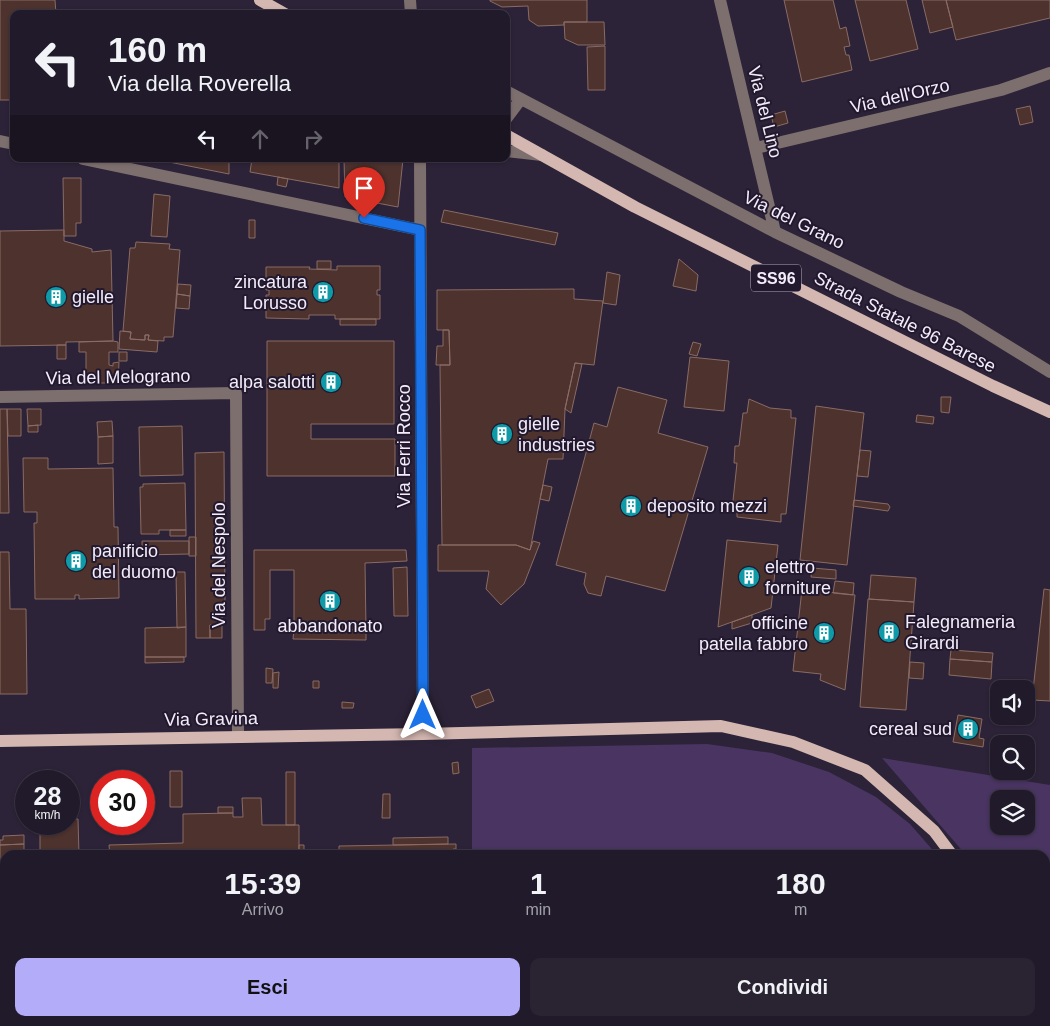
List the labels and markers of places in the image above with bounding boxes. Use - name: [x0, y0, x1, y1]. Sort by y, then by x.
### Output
- pin: [343, 167, 385, 218]
- place label: zincatura Lorusso: [234, 272, 308, 313]
- building icon: zincatura Lorusso: [311, 280, 335, 304]
- building icon: gielle: [44, 285, 68, 309]
- place label: gielle: [72, 287, 114, 307]
- building icon: alpa salotti: [319, 370, 343, 394]
- place label: alpa salotti: [229, 372, 315, 392]
- place label: gielle industries: [518, 414, 595, 455]
- building icon: gielle industries: [490, 422, 514, 446]
- building icon: deposito mezzi: [619, 494, 643, 518]
- place label: deposito mezzi: [647, 496, 767, 516]
- place label: panificio del duomo: [92, 541, 176, 582]
- building icon: panificio del duomo: [64, 549, 88, 573]
- place label: elettro forniture: [765, 557, 831, 598]
- building icon: elettro forniture: [737, 565, 761, 589]
- building icon: abbandonato: [318, 589, 342, 613]
- place label: Falegnameria Girardi: [905, 612, 1016, 653]
- place label: officine patella fabbro: [699, 613, 808, 654]
- place label: abbandonato: [277, 616, 383, 636]
- building icon: Falegnameria Girardi: [877, 620, 901, 644]
- building icon: officine patella fabbro: [812, 621, 836, 645]
- building icon: cereal sud: [956, 717, 980, 741]
- place label: cereal sud: [869, 719, 952, 739]

